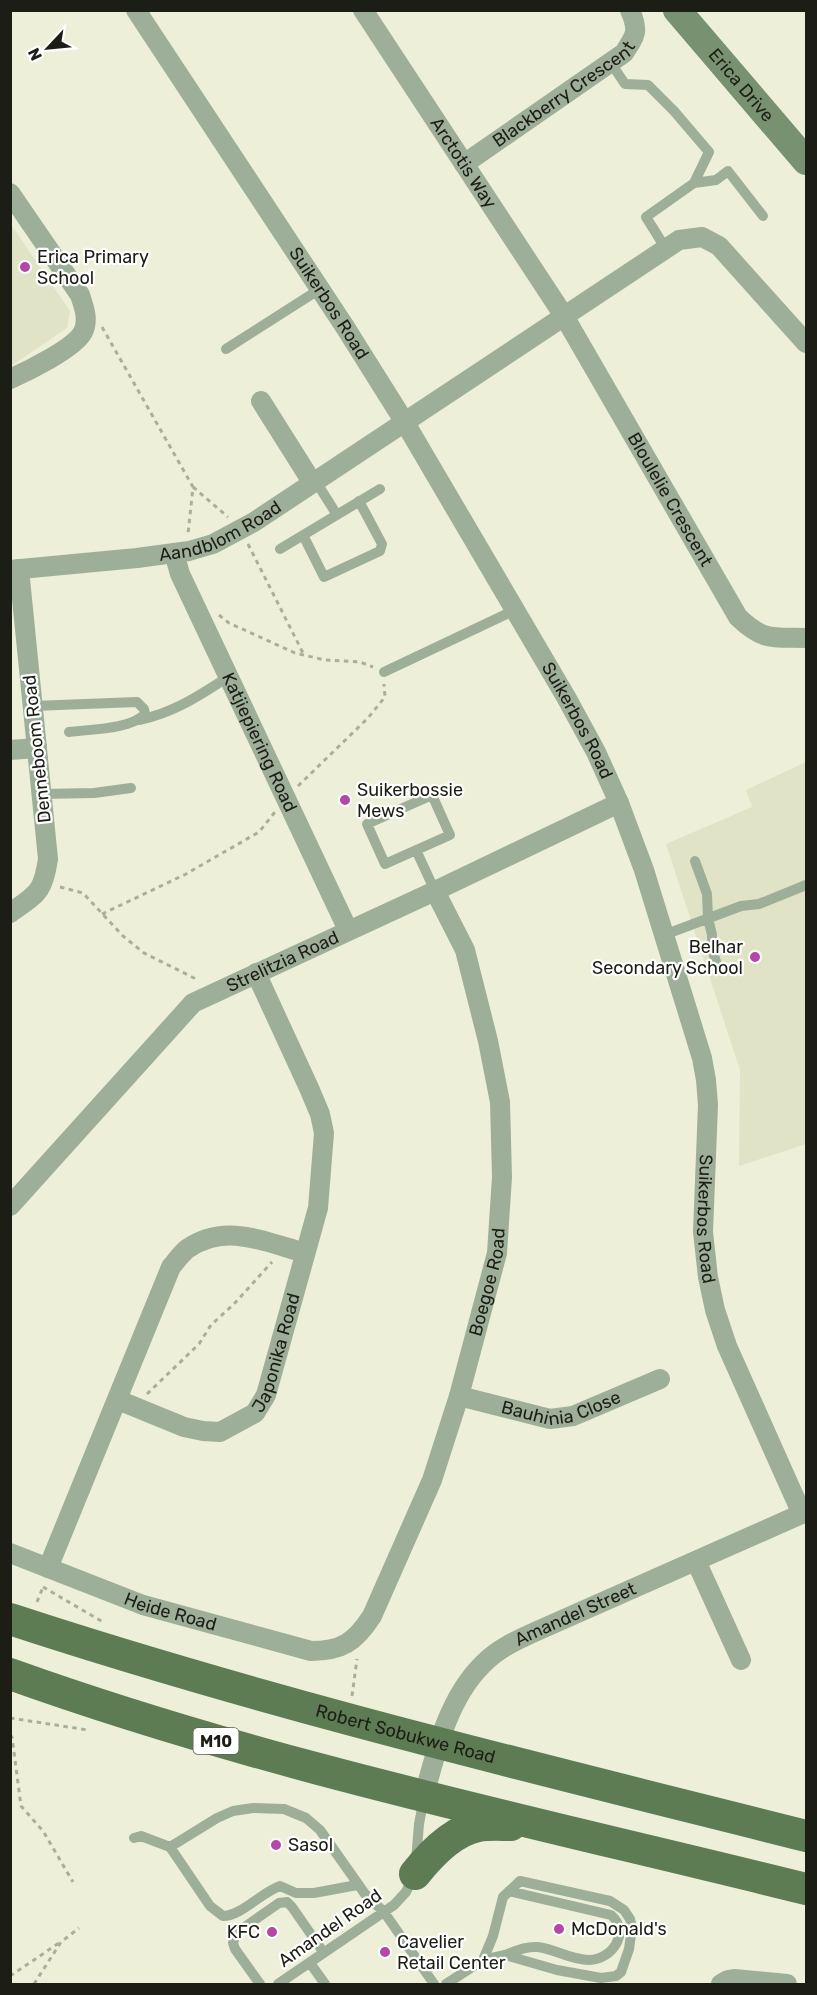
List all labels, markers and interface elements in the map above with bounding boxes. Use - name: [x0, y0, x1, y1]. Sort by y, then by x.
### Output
- north arrow: [18, 18, 78, 78]
- street label: Blackberry Crescent: [488, 37, 640, 152]
- street label: Erica Drive: [704, 44, 779, 127]
- text: N: [24, 45, 46, 64]
- street label: Arctotis Way: [426, 113, 501, 213]
- street label: Suikerbos Road: [284, 243, 373, 363]
- place label: Erica Primary School: [37, 246, 149, 289]
- marker: Erica Primary School: [18, 260, 32, 274]
- street label: Bloulelie Crescent: [623, 429, 717, 570]
- street label: Aandblom Road: [158, 496, 286, 566]
- street label: Suikerbos Road: [537, 658, 618, 782]
- street label: Katjiepiering Road: [217, 669, 302, 816]
- street label: Denneboom Road: [18, 674, 56, 824]
- place label: Suikerbossie Mews: [357, 779, 463, 822]
- marker: Suikerbossie Mews: [338, 793, 352, 807]
- street label: Strelitzia Road: [223, 926, 342, 997]
- place label: Belhar Secondary School: [592, 936, 743, 979]
- marker: Belhar Secondary School: [748, 950, 762, 964]
- street label: Suikerbos Road: [692, 1154, 720, 1286]
- street label: Boegoe Road: [464, 1227, 510, 1339]
- street label: Japonika Road: [247, 1291, 305, 1417]
- street label: Bauhinia Close: [499, 1386, 624, 1430]
- street label: Amandel Street: [511, 1578, 640, 1651]
- street label: Heide Road: [121, 1588, 219, 1636]
- street label: Robert Sobukwe Road: [313, 1700, 498, 1768]
- road number: M10: [194, 1728, 238, 1754]
- place label: Sasol: [288, 1834, 333, 1856]
- marker: Sasol: [269, 1838, 283, 1852]
- street label: Amandel Road: [274, 1884, 386, 1972]
- place label: McDonald's: [571, 1918, 667, 1940]
- place label: KFC: [227, 1921, 260, 1943]
- marker: McDonald's: [552, 1922, 566, 1936]
- marker: KFC: [265, 1925, 279, 1939]
- place label: Cavelier Retail Center: [397, 1931, 506, 1974]
- marker: Cavelier Retail Center: [378, 1945, 392, 1959]

